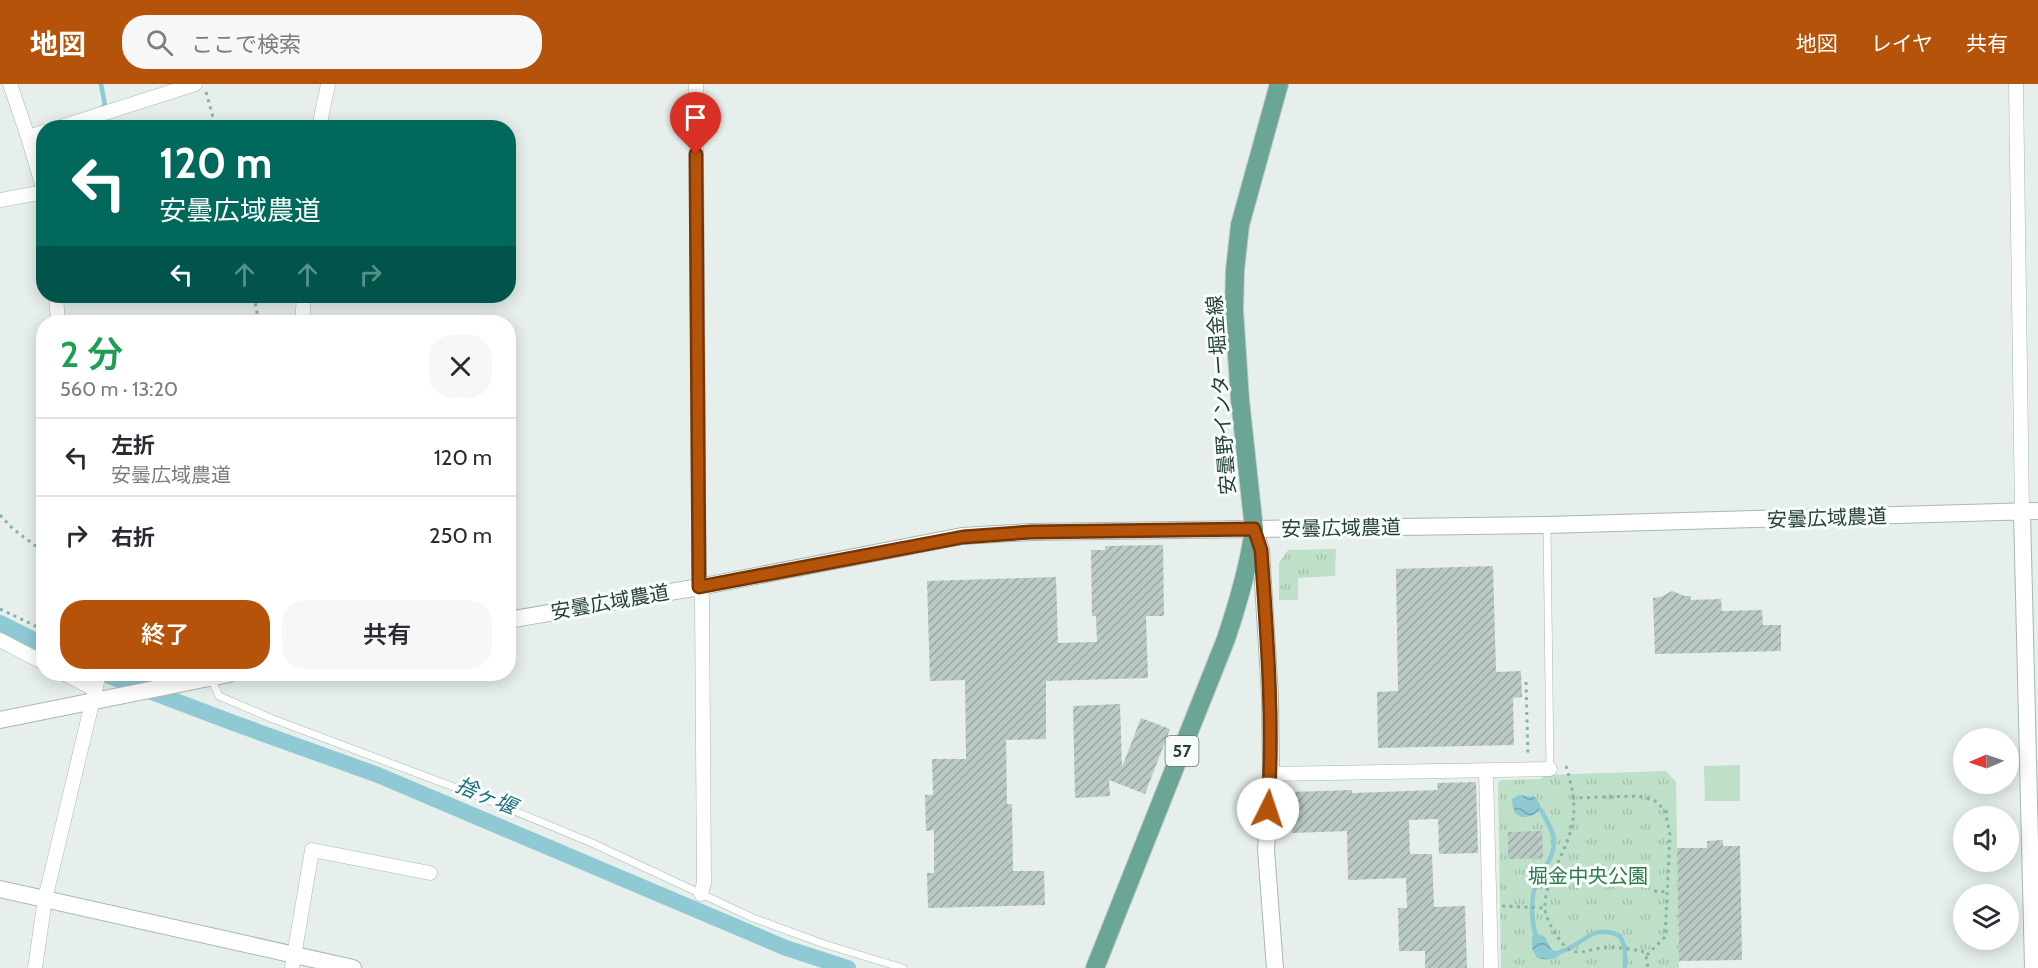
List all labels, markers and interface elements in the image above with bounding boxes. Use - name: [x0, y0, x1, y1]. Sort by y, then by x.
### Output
- search box: [122, 15, 542, 69]
- icon: search: [143, 26, 176, 59]
- text: 地図: [30, 27, 86, 61]
- text: ここで検索: [191, 31, 301, 58]
- text: 地図: [1796, 31, 1838, 56]
- text: レイヤ: [1871, 31, 1933, 56]
- text: 共有: [1966, 31, 2008, 56]
- pin: [670, 92, 721, 154]
- icon: arrive: [679, 101, 712, 134]
- text: 120 m: [159, 137, 272, 189]
- icon: left: [60, 144, 138, 222]
- text: 安曇広域農道: [159, 194, 321, 227]
- icon: left: [165, 258, 198, 291]
- icon: ahead: [228, 258, 261, 291]
- icon: ahead: [291, 258, 324, 291]
- icon: right: [354, 258, 387, 291]
- street label: 安曇野インター堀金線: [1202, 294, 1240, 496]
- text: 2 分: [60, 332, 123, 376]
- button: close: [429, 335, 492, 398]
- text: 560 m · 13:20: [60, 377, 178, 401]
- text: 左折: [111, 432, 155, 459]
- icon: left: [60, 441, 93, 474]
- text: 120 m: [434, 444, 492, 471]
- text: 安曇広域農道: [111, 463, 231, 487]
- street label: 安曇広域農道: [1767, 504, 1887, 532]
- street label: 安曇広域農道: [1281, 515, 1401, 541]
- icon: right: [60, 519, 93, 552]
- text: 250 m: [429, 522, 492, 549]
- text: 右折: [111, 524, 155, 551]
- street label: 安曇広域農道: [549, 580, 671, 624]
- button: 終了: [60, 600, 270, 669]
- button: 共有: [282, 600, 492, 669]
- north arrow: [1953, 728, 2019, 794]
- map controls: [1953, 728, 2019, 950]
- road number: 57: [1166, 736, 1198, 766]
- water label: 捨ヶ堰: [452, 772, 524, 821]
- position arrow: [1236, 777, 1300, 841]
- button: sound: [1953, 806, 2019, 872]
- park label: 堀金中央公園: [1528, 864, 1648, 888]
- button: layers: [1953, 884, 2019, 950]

